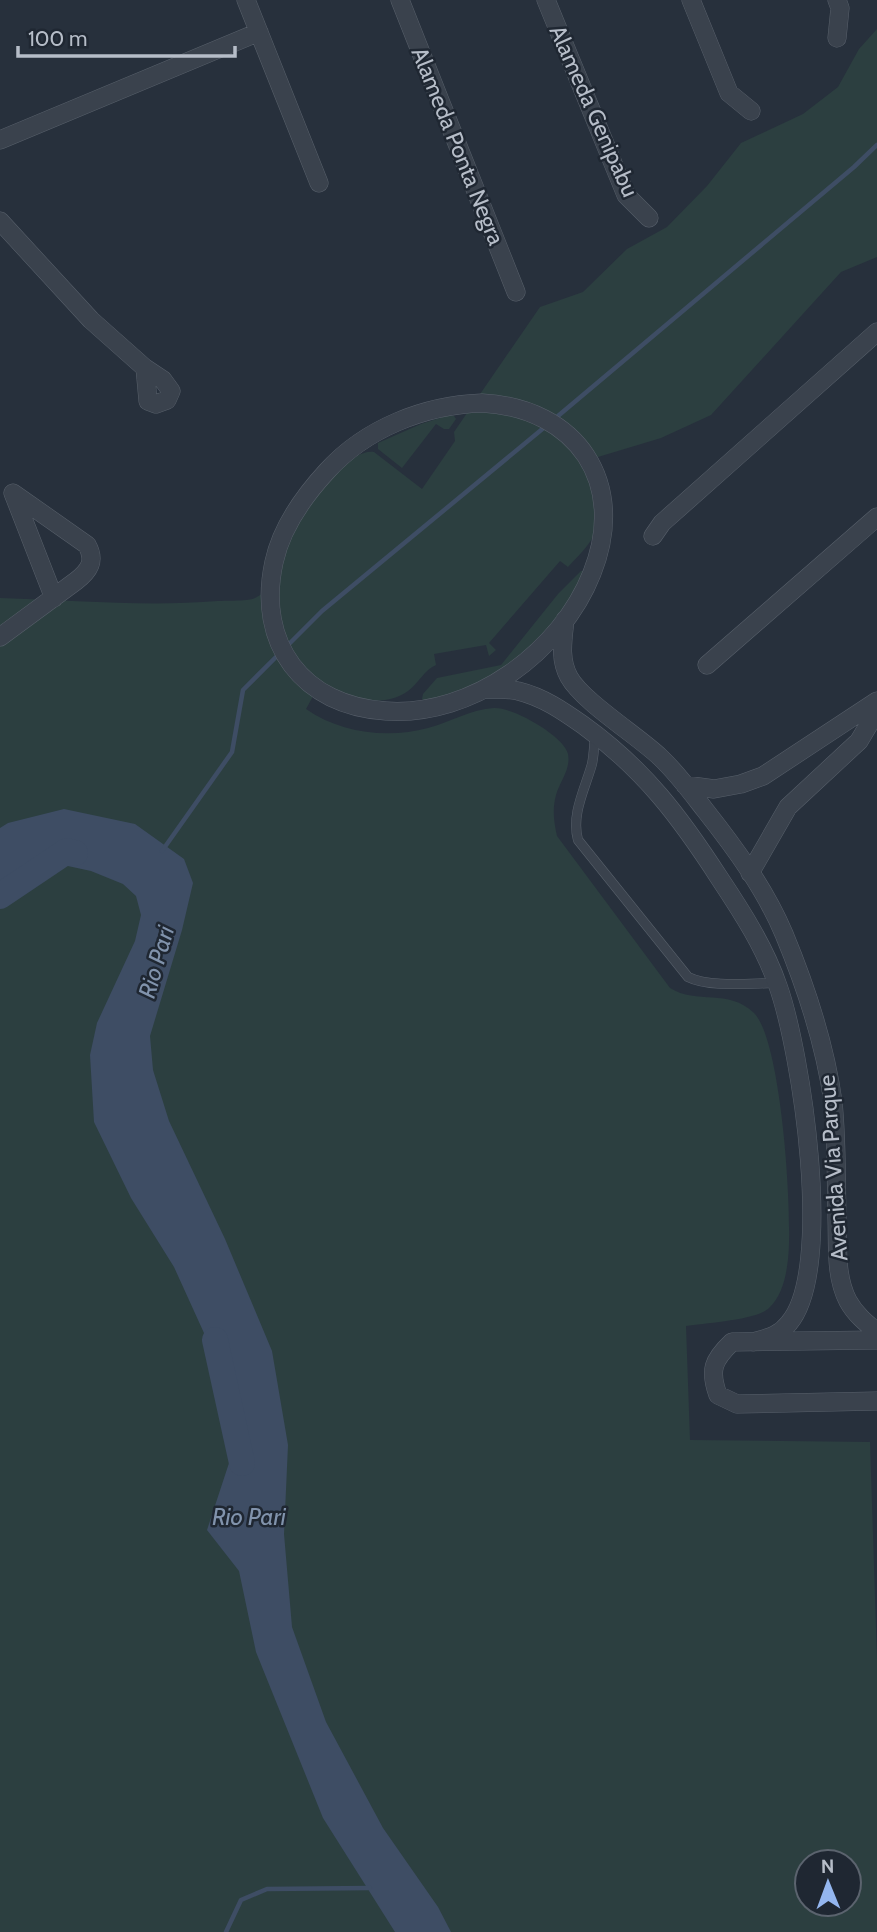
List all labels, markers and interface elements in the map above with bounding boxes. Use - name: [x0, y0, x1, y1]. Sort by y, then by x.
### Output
- scale bar: [18, 14, 234, 58]
- street label: Alameda Genipabu: [544, 21, 644, 201]
- text: 100 m: [28, 26, 87, 51]
- street label: Alameda Ponta Negra: [406, 43, 510, 249]
- water label: Rio Pari: [132, 922, 180, 1001]
- street label: Avenida Via Parque: [813, 1074, 853, 1262]
- water label: Rio Pari: [212, 1502, 287, 1531]
- north arrow: [793, 1848, 863, 1918]
- text: N: [821, 1855, 835, 1878]

